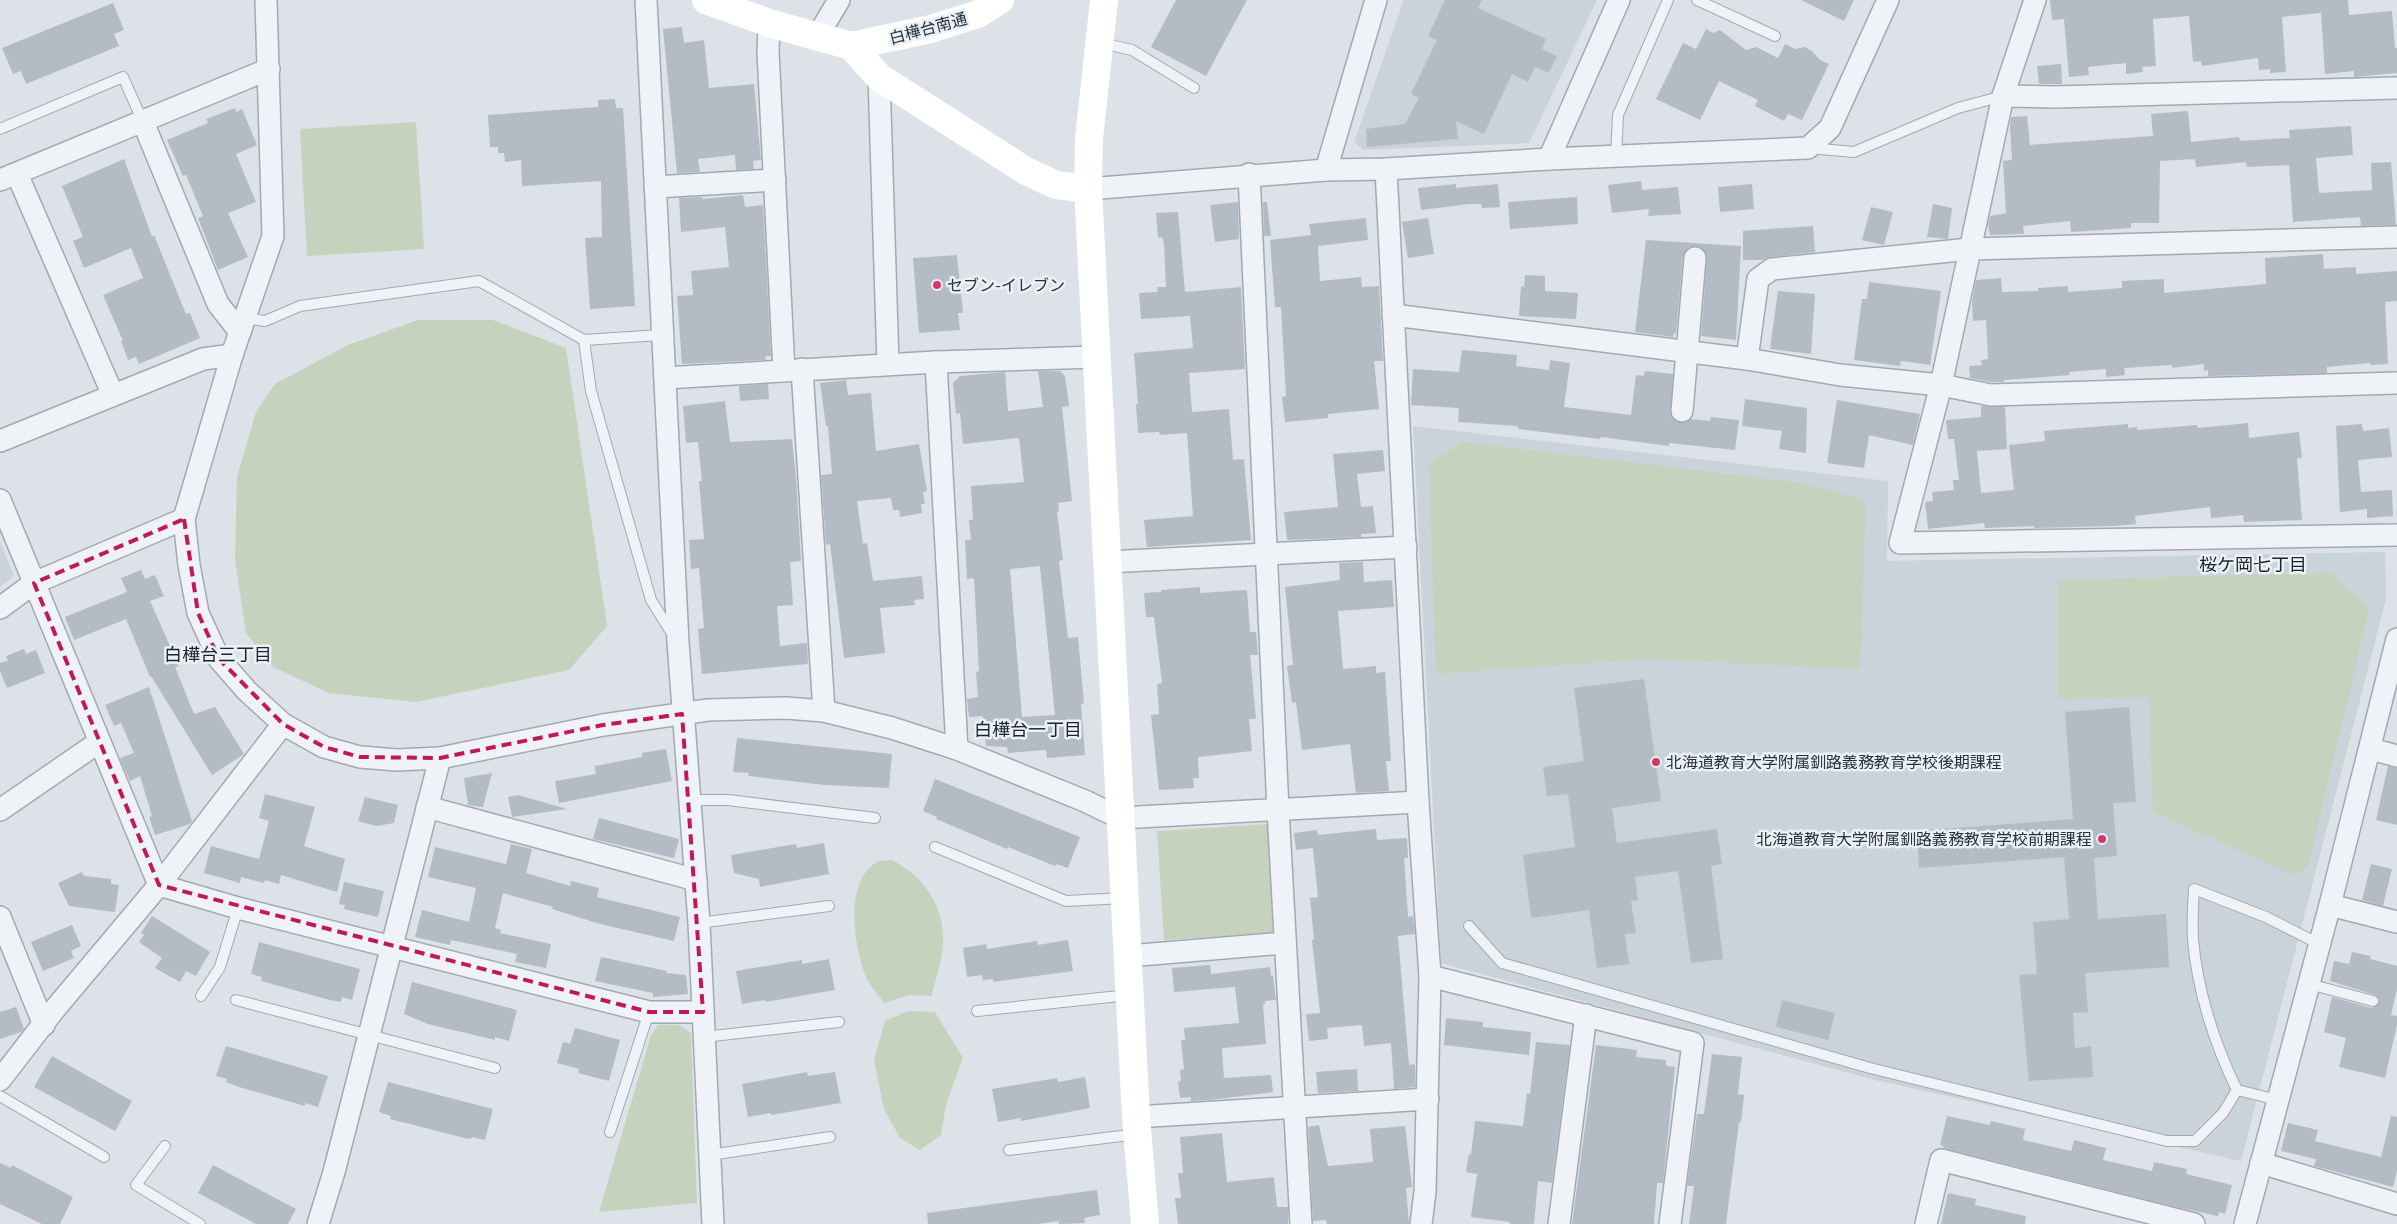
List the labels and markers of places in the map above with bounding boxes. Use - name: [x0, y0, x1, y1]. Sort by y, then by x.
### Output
- place label: セブン-イレブン: [947, 276, 1065, 295]
- marker: セブン-イレブン: [931, 279, 943, 291]
- place label: 北海道教育大学附属釧路義務教育学校後期課程: [1666, 753, 2002, 772]
- marker: 北海道教育大学附属釧路義務教育学校後期課程: [1650, 756, 1662, 768]
- place label: 北海道教育大学附属釧路義務教育学校前期課程: [1756, 830, 2092, 849]
- marker: 北海道教育大学附属釧路義務教育学校前期課程: [2096, 833, 2108, 845]

